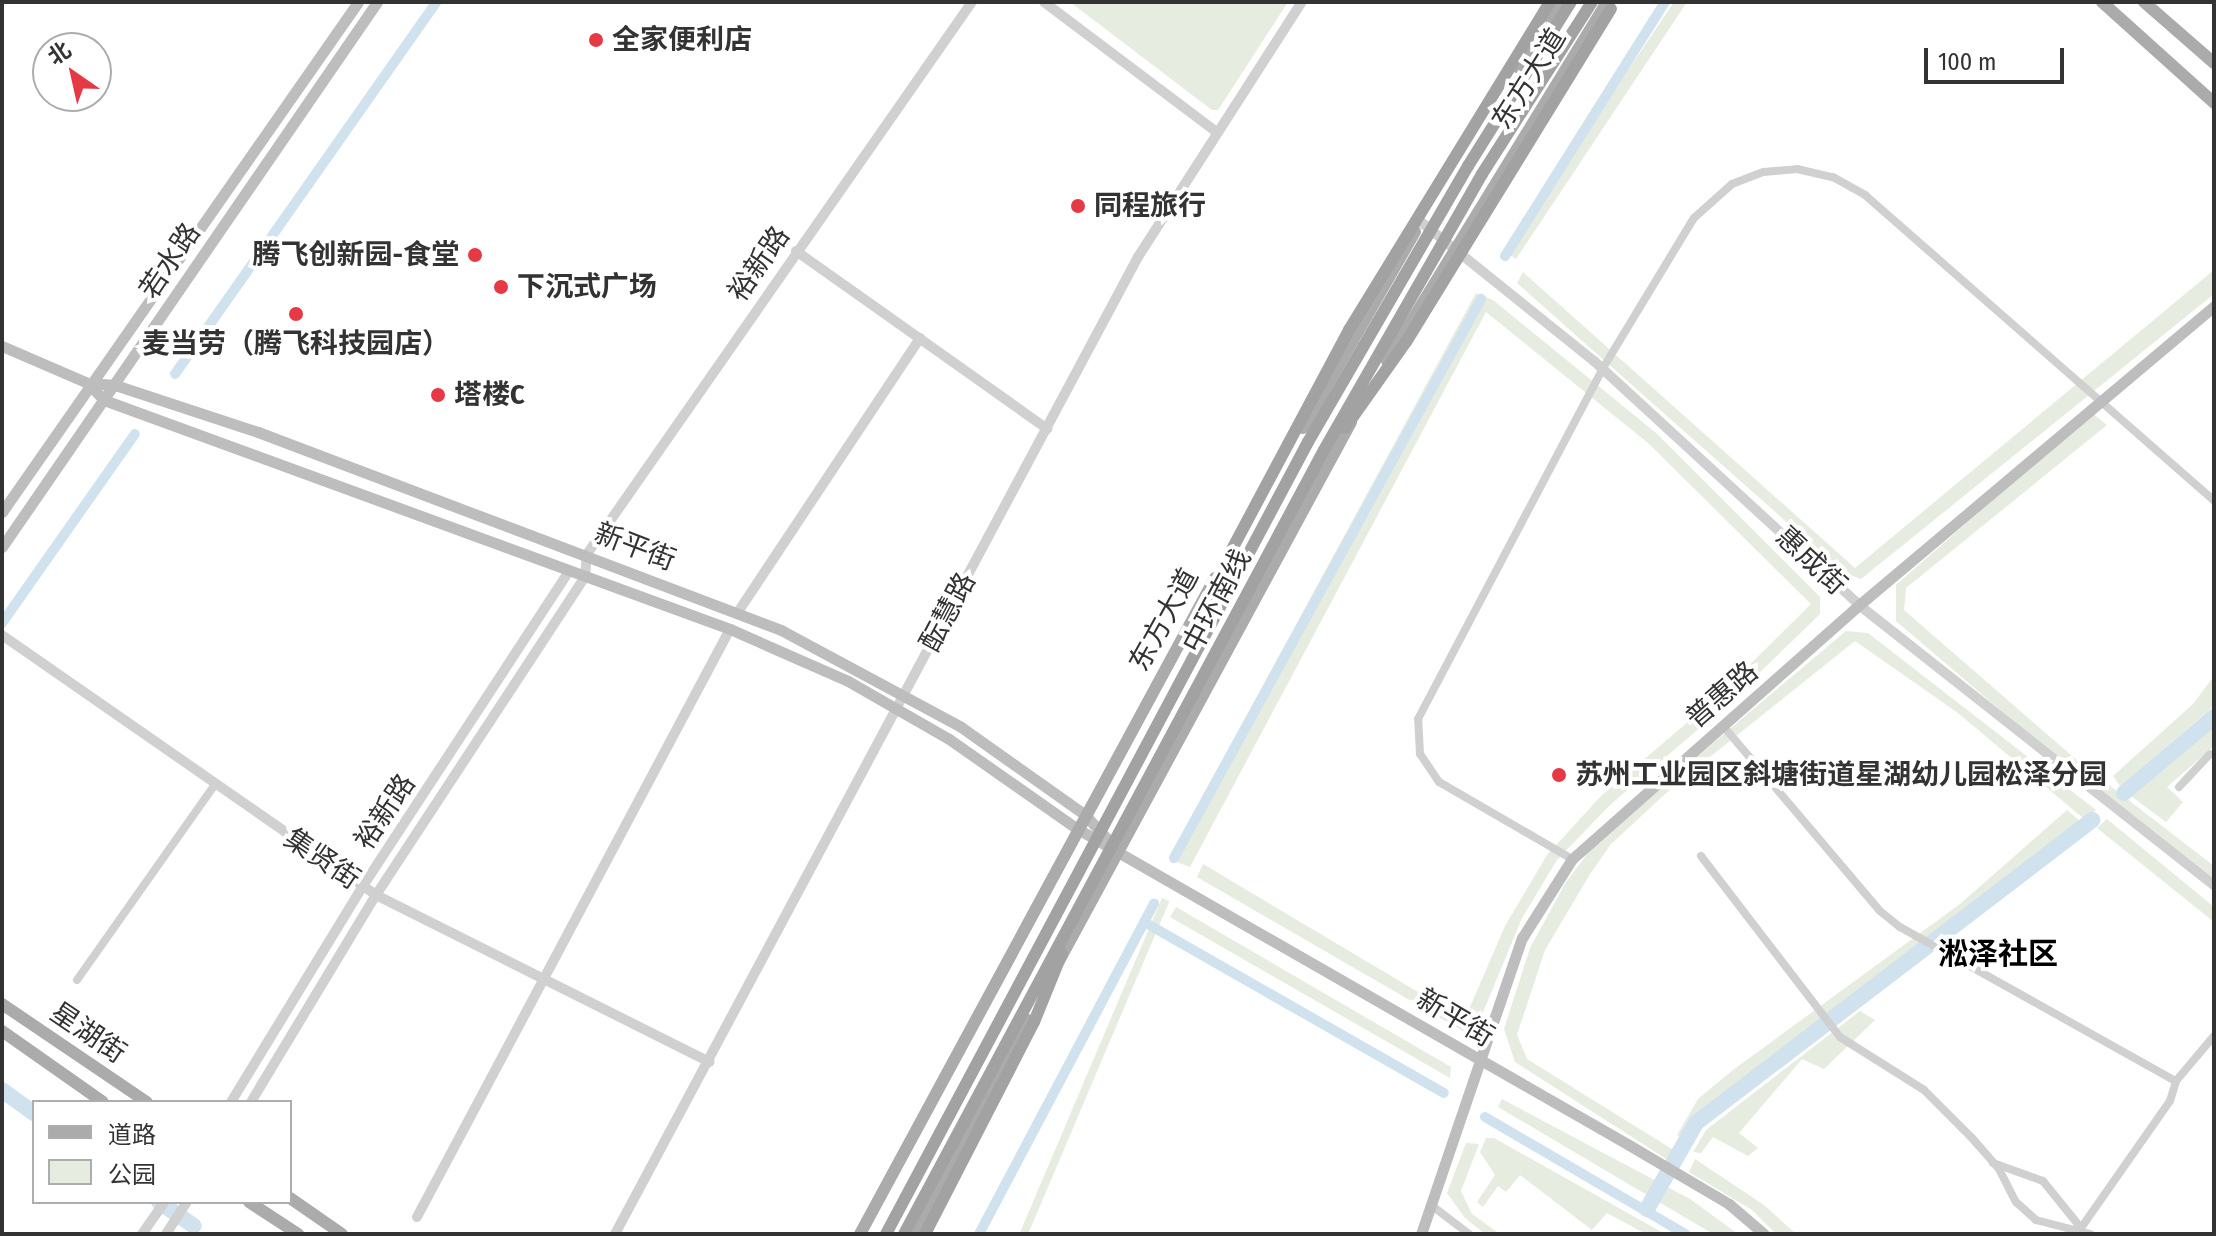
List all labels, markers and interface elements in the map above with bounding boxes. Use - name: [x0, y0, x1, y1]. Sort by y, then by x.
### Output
- place label: 全家便利店: [612, 23, 752, 57]
- street label: 东方大道: [1485, 23, 1573, 135]
- marker: 全家便利店: [587, 31, 605, 49]
- north arrow: [32, 32, 112, 112]
- scale bar: [1928, 32, 2068, 82]
- text: 北: [43, 36, 76, 71]
- text: 100 m: [1938, 48, 1996, 76]
- place label: 同程旅行: [1094, 189, 1206, 223]
- marker: 同程旅行: [1069, 197, 1087, 215]
- street label: 若水路: [133, 217, 207, 305]
- street label: 裕新路: [721, 220, 797, 308]
- place label: 腾飞创新园-食堂: [253, 238, 459, 272]
- marker: 腾飞创新园-食堂: [466, 246, 484, 264]
- place label: 下沉式广场: [517, 270, 657, 304]
- marker: 下沉式广场: [492, 278, 510, 296]
- marker: 麦当劳（腾飞科技园店）: [287, 305, 305, 323]
- place label: 麦当劳（腾飞科技园店）: [142, 327, 450, 361]
- place label: 塔楼C: [454, 378, 525, 412]
- marker: 塔楼C: [429, 386, 447, 404]
- street label: 新平街: [590, 516, 680, 578]
- street label: 惠成街: [1769, 520, 1853, 602]
- street label: 中环南线: [1176, 544, 1258, 658]
- street label: 东方大道: [1122, 563, 1206, 677]
- street label: 酝慧路: [913, 567, 983, 657]
- street label: 普惠路: [1679, 655, 1765, 735]
- place label: 苏州工业园区斜塘街道星湖幼儿园松泽分园: [1575, 758, 2107, 792]
- marker: 苏州工业园区斜塘街道星湖幼儿园松泽分园: [1550, 766, 1568, 784]
- street label: 裕新路: [348, 768, 422, 856]
- street label: 集贤街: [278, 822, 366, 896]
- district label: 淞泽社区: [1938, 936, 2058, 972]
- street label: 新平街: [1410, 982, 1500, 1054]
- street label: 星湖街: [44, 996, 132, 1070]
- legend: [32, 1100, 292, 1204]
- text: 道路: [108, 1121, 156, 1149]
- text: 公园: [108, 1161, 156, 1189]

